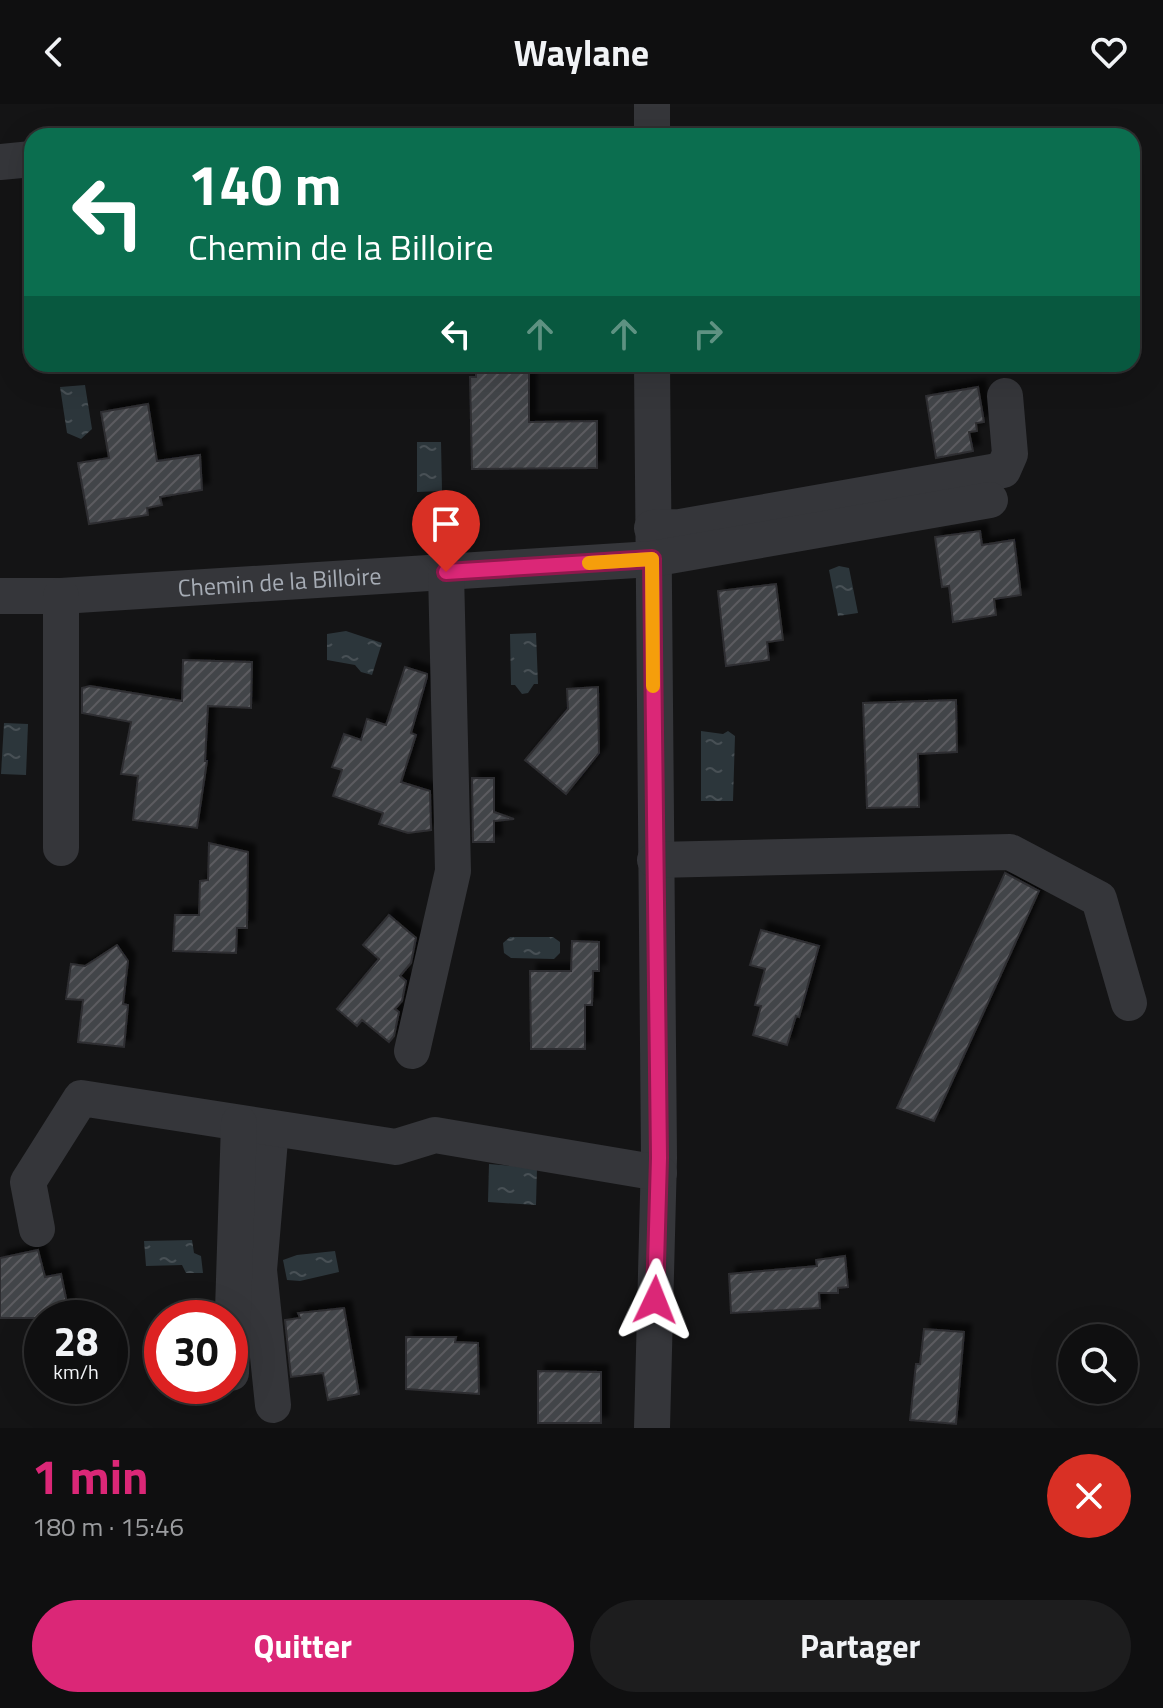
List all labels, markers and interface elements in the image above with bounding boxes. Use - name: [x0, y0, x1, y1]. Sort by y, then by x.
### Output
- text: Waylane: [514, 25, 649, 80]
- icon: back: [32, 30, 76, 74]
- icon: heart: [1087, 30, 1131, 74]
- text: 140 m: [188, 142, 341, 227]
- icon: left: [56, 160, 160, 264]
- text: Chemin de la Billoire: [188, 219, 494, 274]
- icon: left: [434, 312, 478, 356]
- icon: ahead: [518, 312, 562, 356]
- icon: ahead: [602, 312, 646, 356]
- icon: right: [686, 312, 730, 356]
- pin: [412, 490, 480, 572]
- icon: arrive: [424, 502, 468, 546]
- street label: Chemin de la Billoire: [177, 557, 382, 606]
- position arrow: [613, 1258, 697, 1342]
- speed limit sign: 30: [144, 1300, 248, 1404]
- text: 28: [54, 1311, 98, 1372]
- map controls: [1058, 1324, 1138, 1404]
- button: search: [1058, 1324, 1138, 1404]
- text: km/h: [53, 1356, 99, 1387]
- text: 1 min: [32, 1440, 149, 1513]
- button: close: [1047, 1454, 1131, 1538]
- text: 180 m · 15:46: [32, 1507, 184, 1546]
- button: Quitter: [32, 1600, 574, 1692]
- button: Partager: [590, 1600, 1131, 1692]

